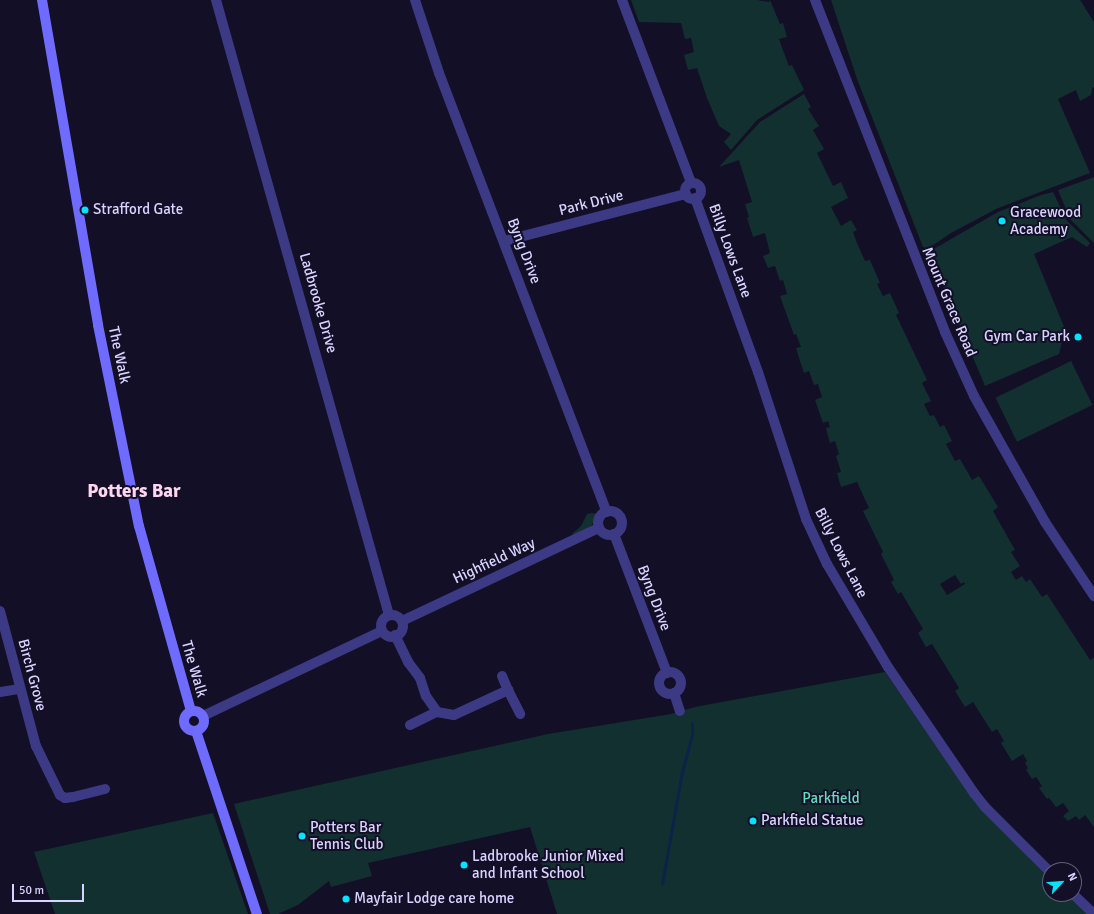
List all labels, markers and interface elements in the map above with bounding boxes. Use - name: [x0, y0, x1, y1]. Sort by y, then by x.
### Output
- street label: Park Drive: [557, 186, 625, 220]
- place label: Strafford Gate: [93, 201, 183, 219]
- street label: Billy Lows Lane: [705, 202, 755, 300]
- place label: Gracewood Academy: [1010, 203, 1081, 238]
- marker: Strafford Gate: [80, 205, 90, 215]
- street label: Byng Drive: [503, 216, 545, 286]
- marker: Gracewood Academy: [997, 216, 1007, 226]
- street label: Mount Grace Road: [918, 244, 980, 360]
- street label: Ladbrooke Drive: [295, 251, 341, 355]
- street label: The Walk: [104, 325, 134, 385]
- place label: Gym Car Park: [984, 328, 1070, 346]
- marker: Gym Car Park: [1073, 332, 1083, 342]
- district label: Potters Bar: [87, 481, 181, 503]
- street label: Billy Lows Lane: [811, 505, 871, 601]
- street label: Highfield Way: [450, 534, 538, 588]
- street label: Byng Drive: [633, 563, 675, 633]
- street label: Birch Grove: [14, 637, 50, 713]
- street label: The Walk: [177, 639, 211, 699]
- park label: Parkfield: [802, 790, 860, 808]
- place label: Parkfield Statue: [761, 812, 864, 830]
- marker: Parkfield Statue: [748, 816, 758, 826]
- place label: Potters Bar Tennis Club: [310, 818, 383, 853]
- marker: Potters Bar Tennis Club: [297, 831, 307, 841]
- place label: Ladbrooke Junior Mixed and Infant School: [472, 847, 624, 882]
- marker: Ladbrooke Junior Mixed and Infant School: [459, 860, 469, 870]
- north arrow: [1042, 862, 1082, 902]
- text: N: [1065, 871, 1080, 883]
- scale bar: [14, 876, 86, 902]
- text: 50 m: [19, 883, 44, 898]
- place label: Mayfair Lodge care home: [354, 890, 514, 908]
- marker: Mayfair Lodge care home: [341, 894, 351, 904]

